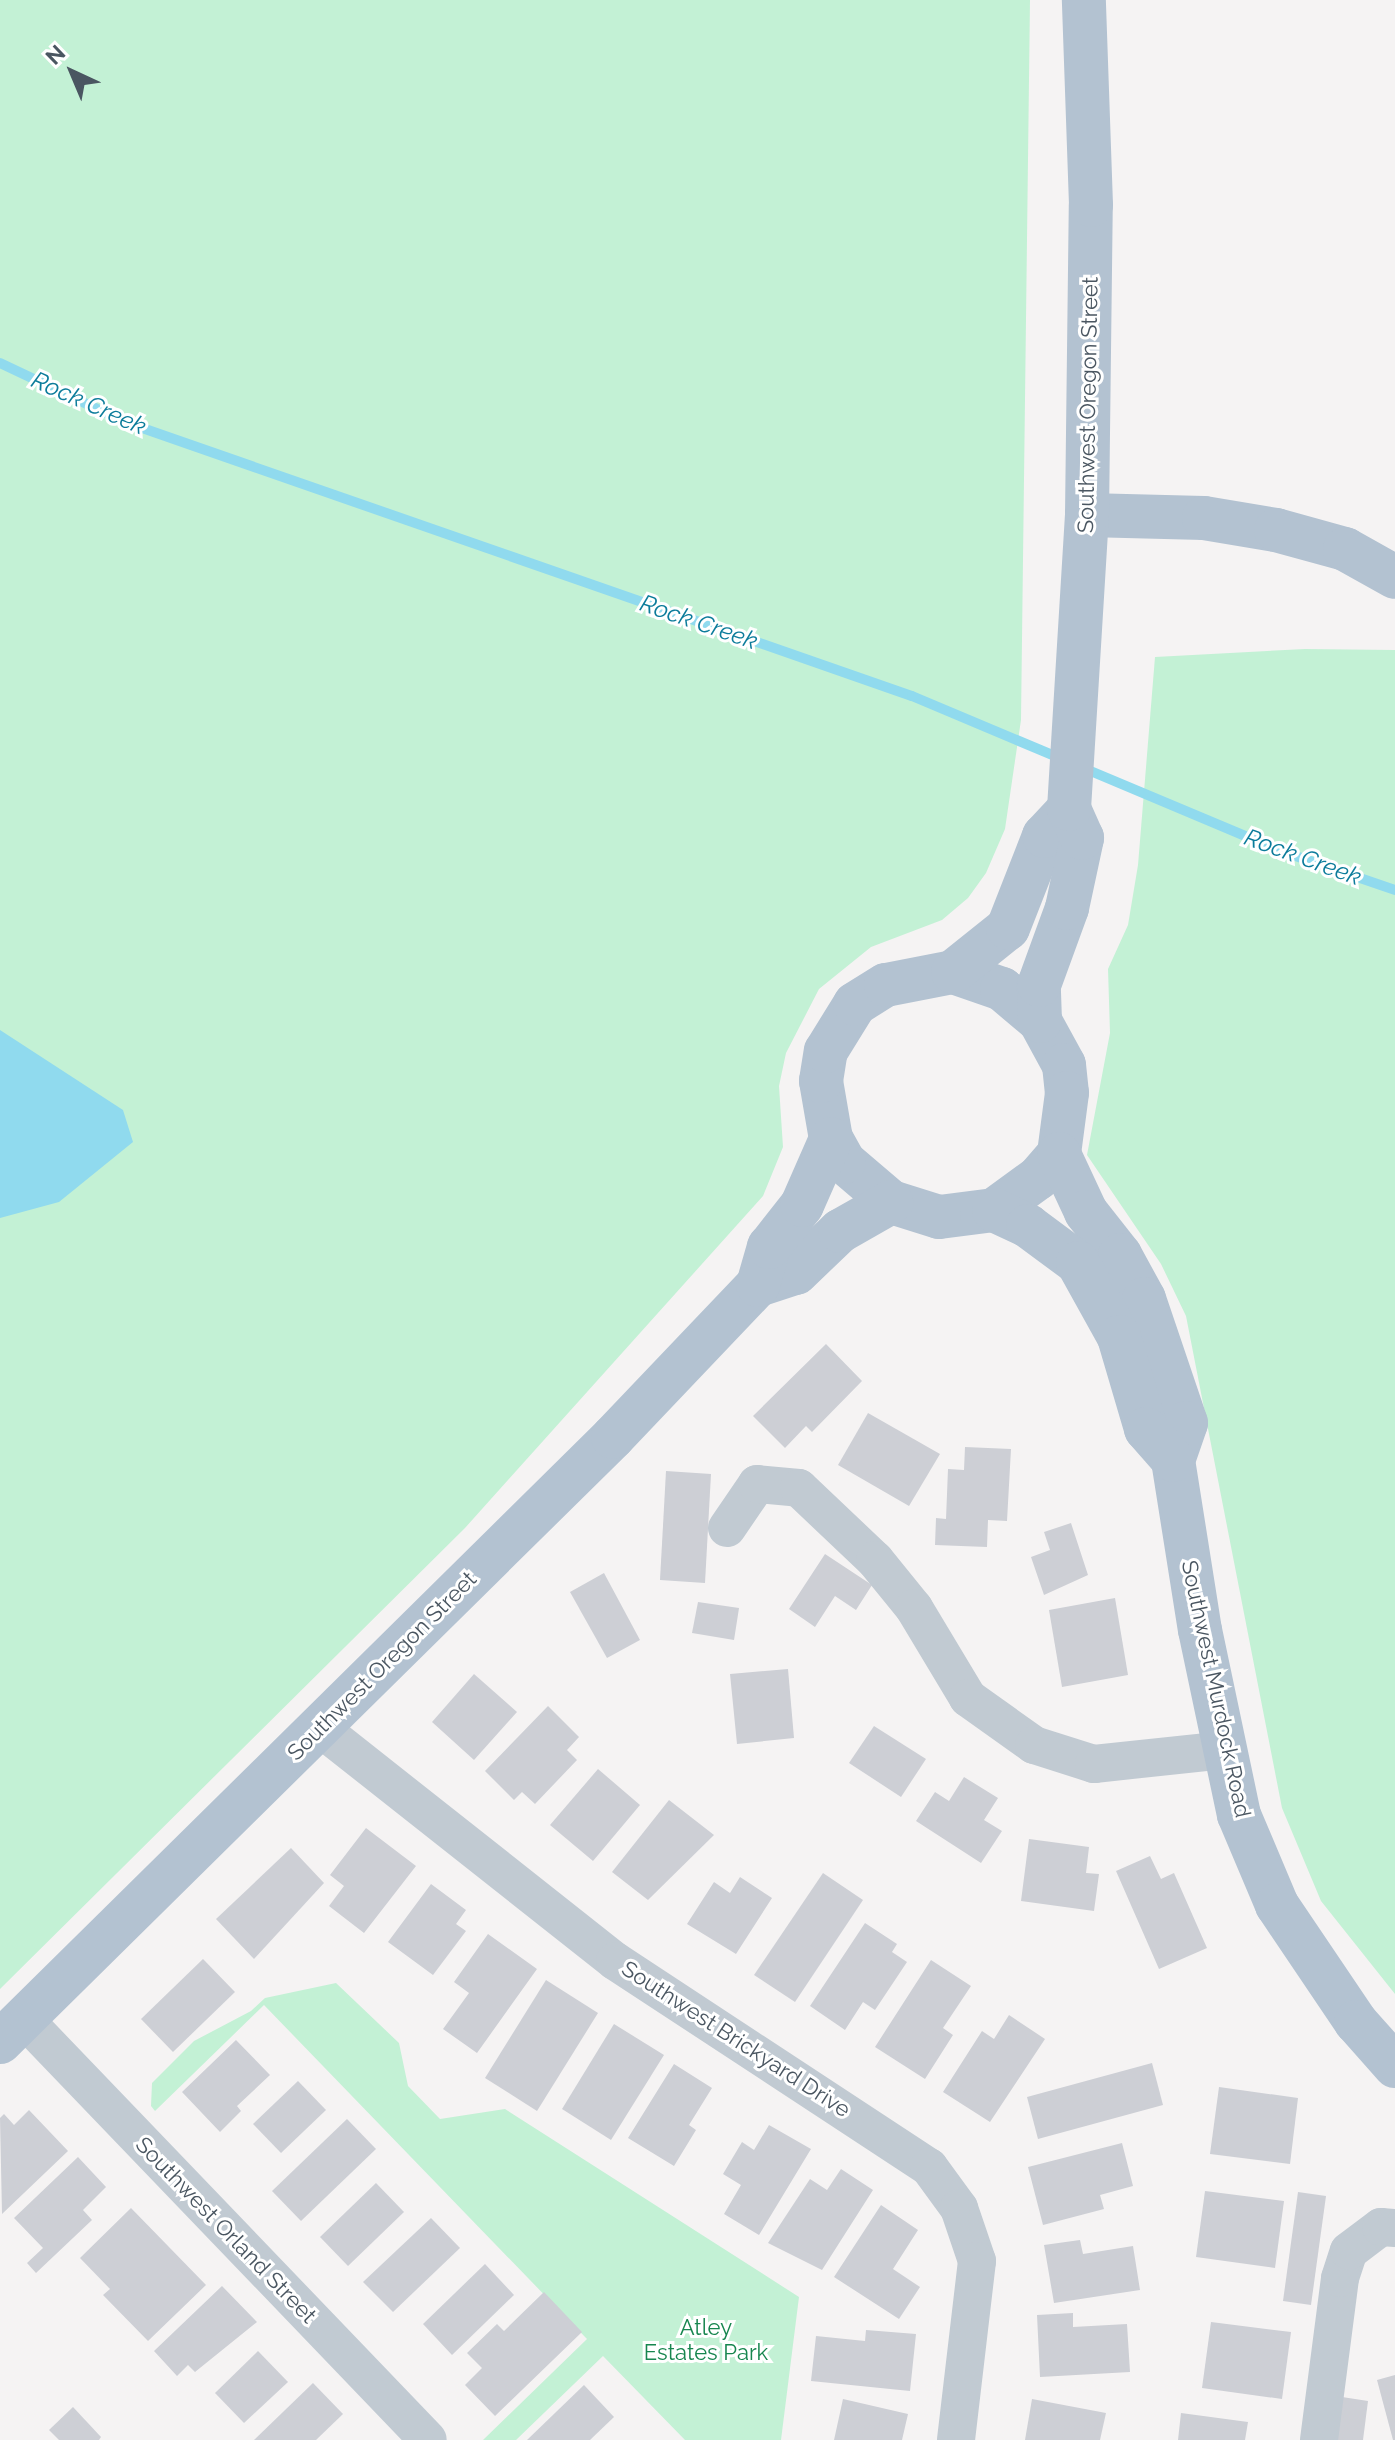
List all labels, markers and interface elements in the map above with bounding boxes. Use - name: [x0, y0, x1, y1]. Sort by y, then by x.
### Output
- north arrow: [32, 32, 112, 112]
- text: N: [40, 40, 70, 70]
- street label: Southwest Oregon Street: [1073, 277, 1103, 533]
- water label: Rock Creek: [27, 365, 151, 441]
- water label: Rock Creek: [637, 589, 761, 655]
- water label: Rock Creek: [1241, 823, 1365, 891]
- street label: Southwest Murdock Road: [1176, 1558, 1256, 1820]
- street label: Southwest Oregon Street: [282, 1566, 482, 1766]
- street label: Southwest Brickyard Drive: [617, 1955, 855, 2123]
- street label: Southwest Orland Street: [130, 2131, 322, 2329]
- park label: Atley Estates Park: [644, 2314, 768, 2366]

